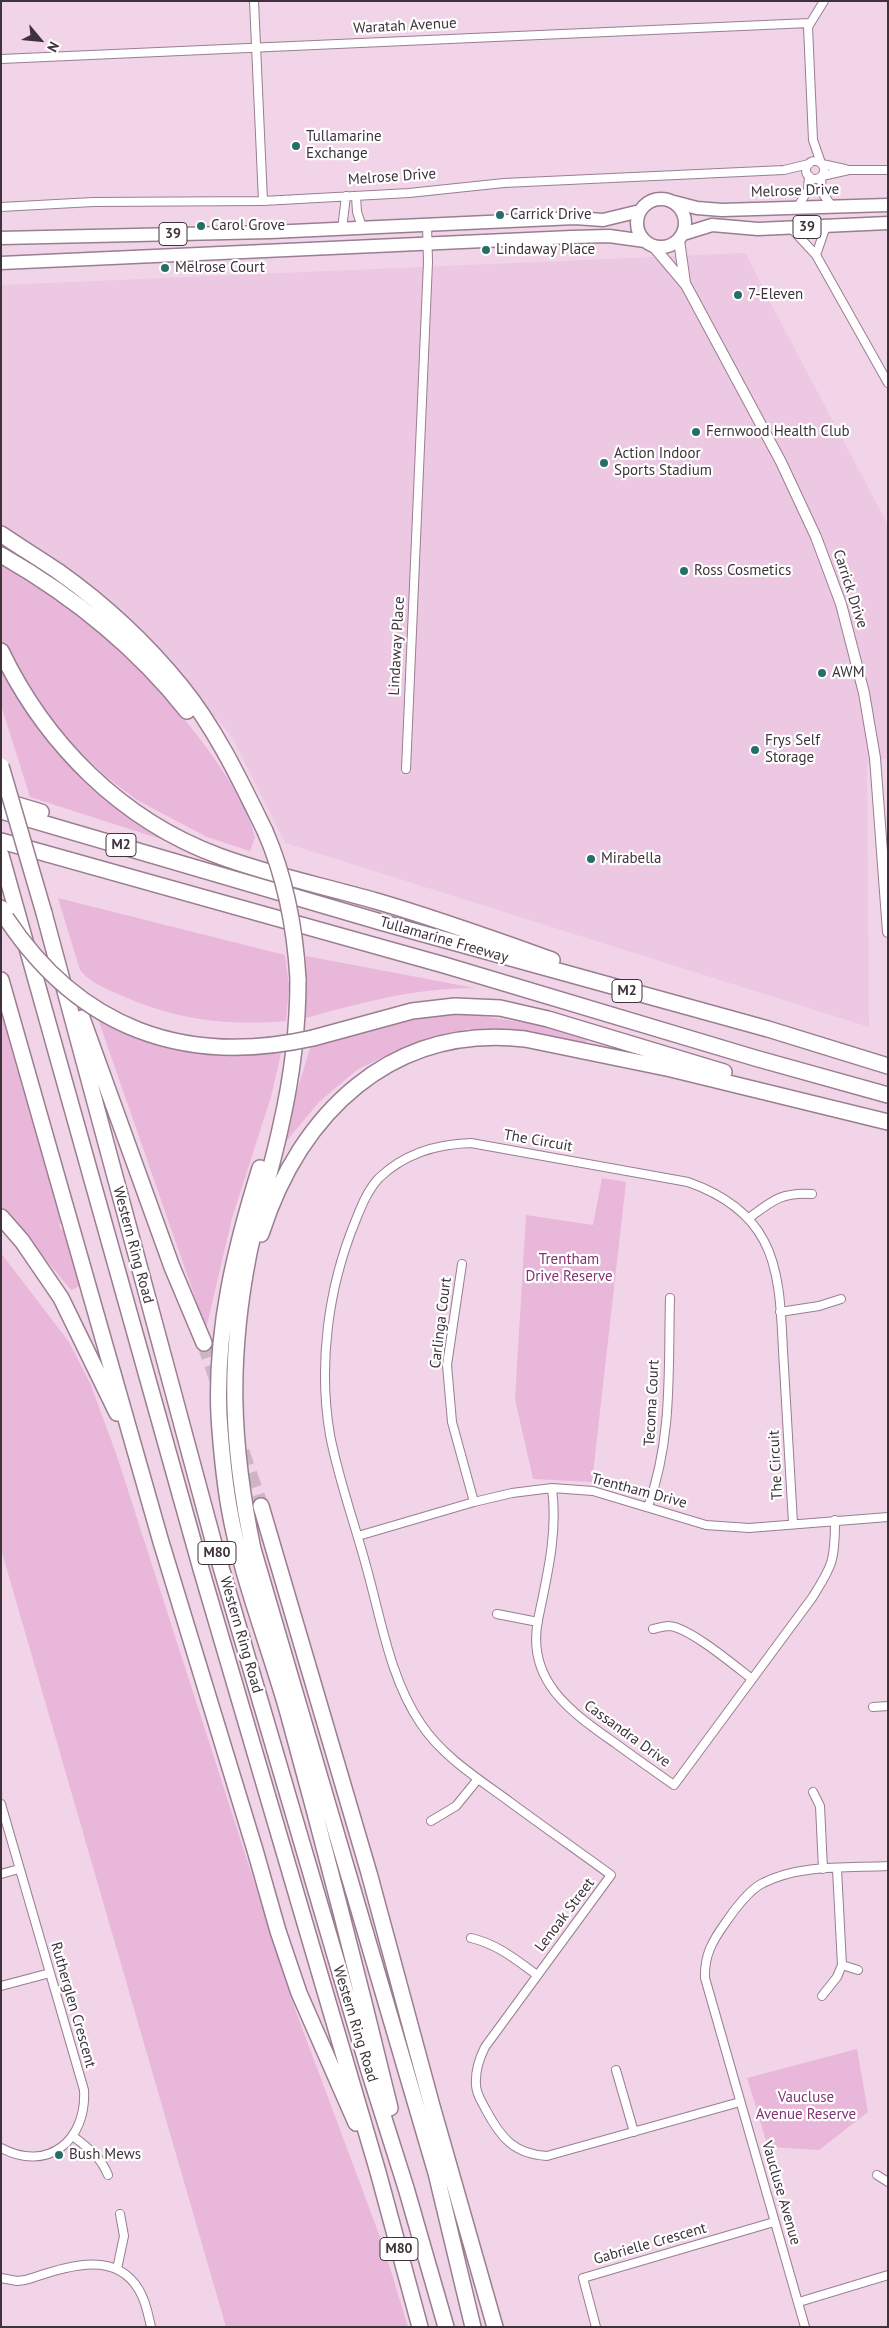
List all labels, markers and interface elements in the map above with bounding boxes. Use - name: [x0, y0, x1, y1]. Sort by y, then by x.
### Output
- street label: Waratah Avenue: [353, 14, 457, 38]
- north arrow: [15, 15, 65, 65]
- text: N: [43, 39, 63, 55]
- place label: Tullamarine Exchange: [306, 128, 382, 163]
- marker: Tullamarine Exchange: [290, 140, 302, 152]
- street label: Melrose Drive: [347, 165, 437, 189]
- street label: Melrose Drive: [750, 180, 840, 202]
- place label: Carrick Drive: [510, 206, 592, 224]
- marker: Carrick Drive: [494, 209, 506, 221]
- road number: 39: [793, 216, 821, 238]
- place label: Carol Grove: [211, 217, 285, 235]
- marker: Carol Grove: [195, 220, 207, 232]
- road number: 39: [159, 222, 187, 245]
- place label: Lindaway Place: [496, 241, 595, 259]
- marker: Lindaway Place: [480, 244, 492, 256]
- place label: Melrose Court: [175, 259, 265, 277]
- marker: Melrose Court: [159, 262, 171, 274]
- place label: 7-Eleven: [748, 286, 803, 304]
- marker: 7-Eleven: [732, 289, 744, 301]
- place label: Fernwood Health Club: [706, 423, 850, 441]
- marker: Fernwood Health Club: [690, 426, 702, 438]
- place label: Action Indoor Sports Stadium: [614, 445, 712, 480]
- marker: Action Indoor Sports Stadium: [598, 457, 610, 469]
- street label: Carrick Drive: [829, 547, 871, 631]
- place label: Ross Cosmetics: [694, 562, 791, 580]
- marker: Ross Cosmetics: [678, 565, 690, 577]
- street label: Lindaway Place: [385, 596, 409, 696]
- place label: AWM: [832, 664, 865, 682]
- marker: AWM: [816, 667, 828, 679]
- place label: Frys Self Storage: [765, 732, 820, 767]
- marker: Frys Self Storage: [749, 744, 761, 756]
- road number: M2: [106, 834, 136, 856]
- place label: Mirabella: [601, 850, 661, 868]
- marker: Mirabella: [585, 853, 597, 865]
- street label: Tullamarine Freeway: [378, 913, 510, 967]
- road number: M2: [612, 979, 642, 1002]
- street label: The Circuit: [502, 1126, 574, 1156]
- street label: Western Ring Road: [109, 1184, 157, 1306]
- park label: Trentham Drive Reserve: [525, 1251, 613, 1286]
- street label: Carlinga Court: [426, 1276, 456, 1370]
- street label: Tecoma Court: [641, 1359, 663, 1447]
- street label: The Circuit: [765, 1430, 787, 1500]
- street label: Trentham Drive: [589, 1470, 689, 1512]
- road number: M80: [198, 1542, 236, 1565]
- street label: Western Ring Road: [216, 1575, 266, 1695]
- street label: Cassandra Drive: [580, 1697, 674, 1771]
- street label: Lenoak Street: [531, 1875, 599, 1955]
- street label: Rutherglen Crescent: [46, 1940, 100, 2070]
- street label: Western Ring Road: [329, 1964, 381, 2084]
- park label: Vaucluse Avenue Reserve: [756, 2089, 856, 2124]
- street label: Vaucluse Avenue: [758, 2139, 804, 2247]
- place label: Bush Mews: [69, 2146, 141, 2164]
- marker: Bush Mews: [53, 2149, 65, 2161]
- street label: Gabrielle Crescent: [592, 2219, 708, 2269]
- road number: M80: [380, 2238, 418, 2260]

